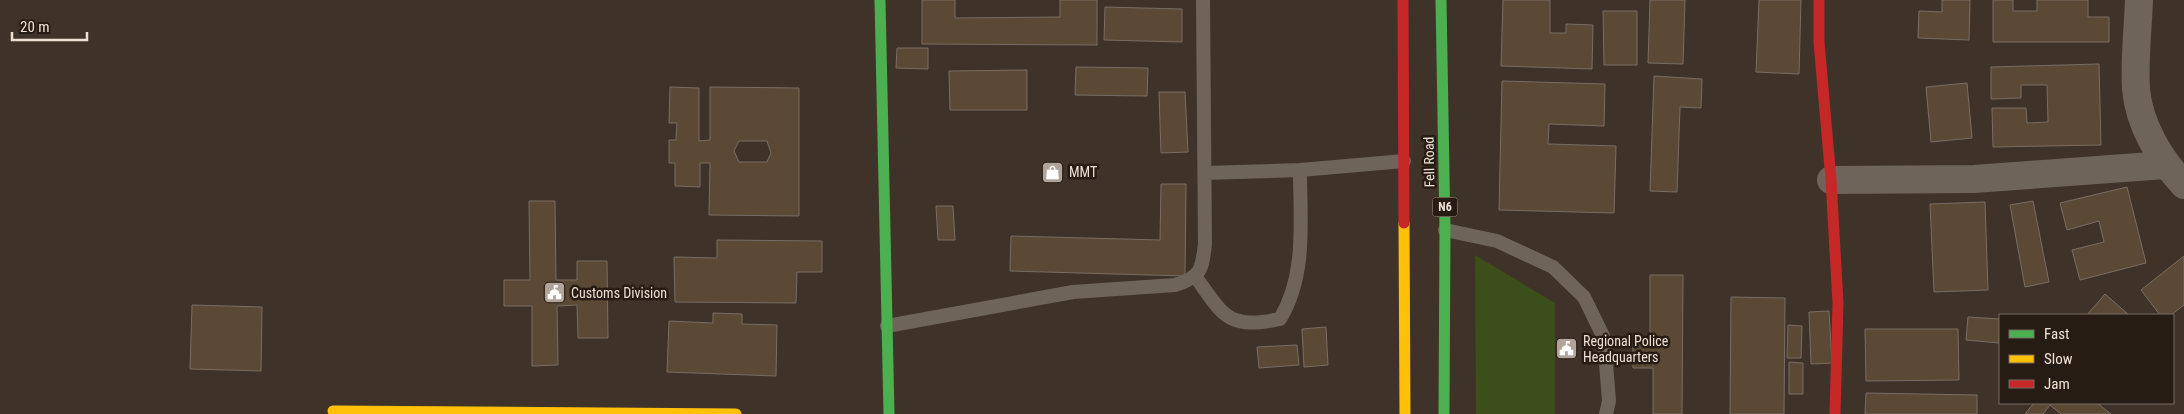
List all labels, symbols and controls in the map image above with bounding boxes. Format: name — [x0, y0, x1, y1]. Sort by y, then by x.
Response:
scale bar — [12, 10, 88, 42]
text: 20 m — [20, 18, 50, 36]
street label: Fell Road — [1421, 136, 1437, 188]
shop icon: MMT — [1041, 160, 1065, 184]
place label: MMT — [1069, 164, 1097, 180]
road number: N6 — [1432, 198, 1458, 216]
public building icon: Customs Division — [543, 281, 567, 305]
place label: Customs Division — [571, 285, 667, 301]
legend — [1999, 314, 2174, 404]
text: Fast — [2044, 325, 2069, 343]
place label: Regional Police Headquarters — [1583, 333, 1669, 365]
public building icon: Regional Police Headquarters — [1555, 337, 1579, 361]
text: Slow — [2044, 350, 2073, 368]
text: Jam — [2044, 375, 2070, 393]

